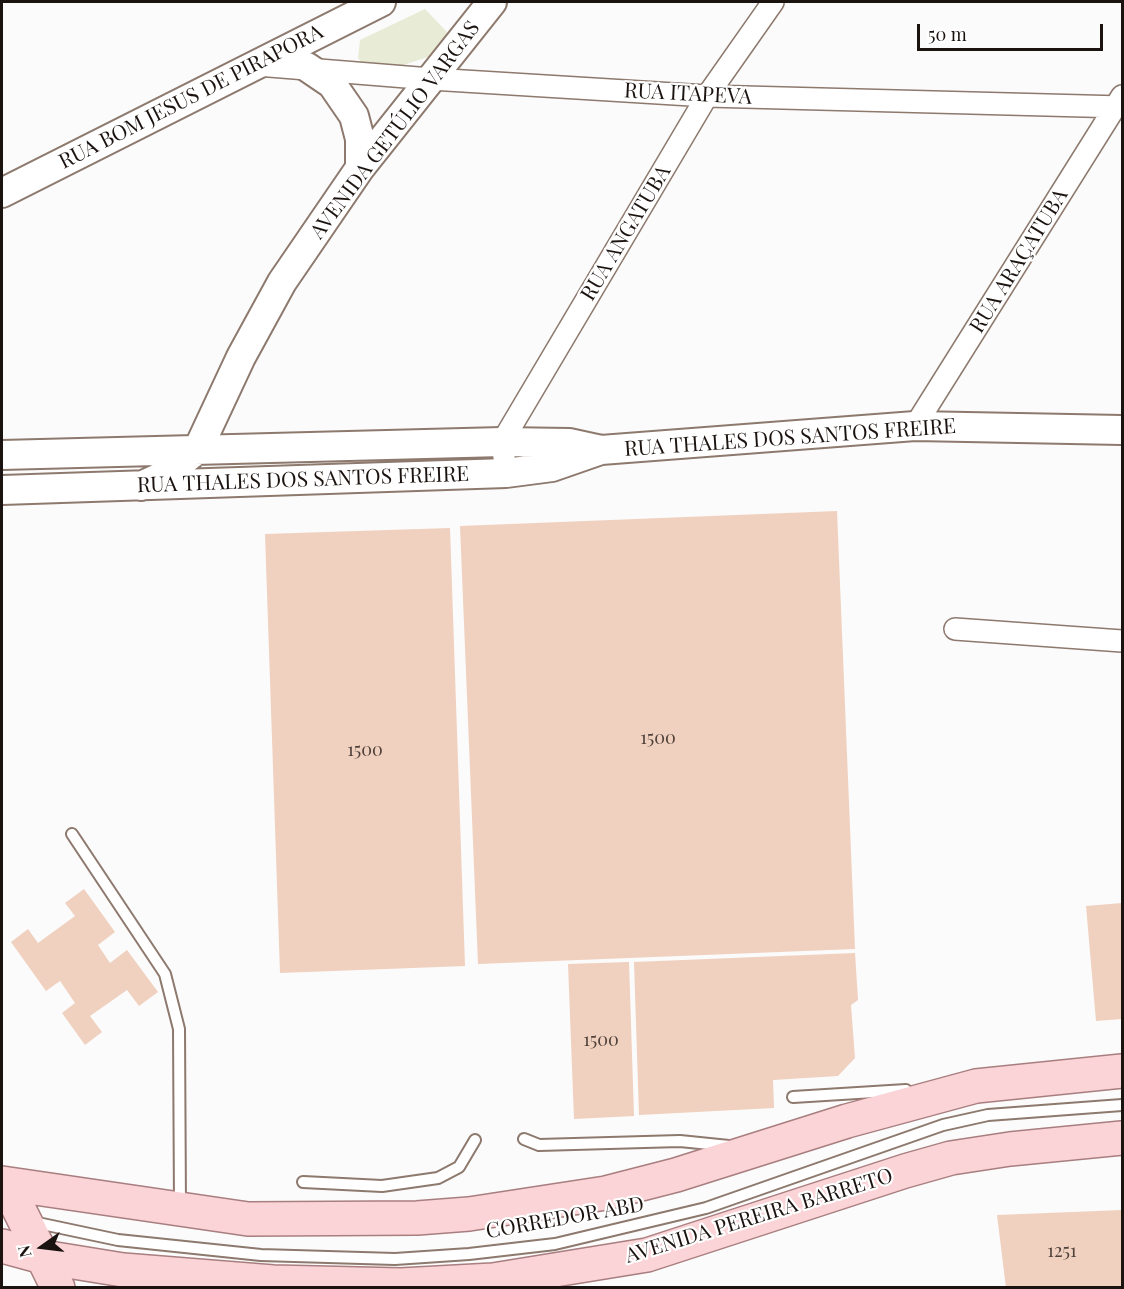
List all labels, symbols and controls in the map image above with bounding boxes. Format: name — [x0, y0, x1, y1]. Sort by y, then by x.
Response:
scale bar — [920, 12, 1106, 50]
street label: AVENIDA GETÚLIO VARGAS — [305, 16, 485, 244]
street label: RUA BOM JESUS DE PIRAPORA — [55, 19, 327, 175]
text: 50 m — [928, 22, 967, 46]
street label: RUA ITAPEVA — [624, 78, 752, 110]
street label: RUA ANGATUBA — [576, 161, 676, 305]
street label: RUA ARAÇATUBA — [965, 184, 1073, 338]
street label: RUA THALES DOS SANTOS FREIRE — [623, 414, 957, 462]
street label: RUA THALES DOS SANTOS FREIRE — [136, 462, 470, 498]
house number: 1500 — [640, 727, 676, 749]
house number: 1500 — [347, 739, 383, 761]
house number: 1500 — [583, 1029, 619, 1051]
street label: AVENIDA PEREIRA BARRETO — [622, 1163, 896, 1269]
street label: CORREDOR ABD — [484, 1192, 646, 1244]
north arrow — [12, 1217, 72, 1277]
house number: 1251 — [1047, 1240, 1077, 1262]
text: N — [12, 1243, 36, 1260]

